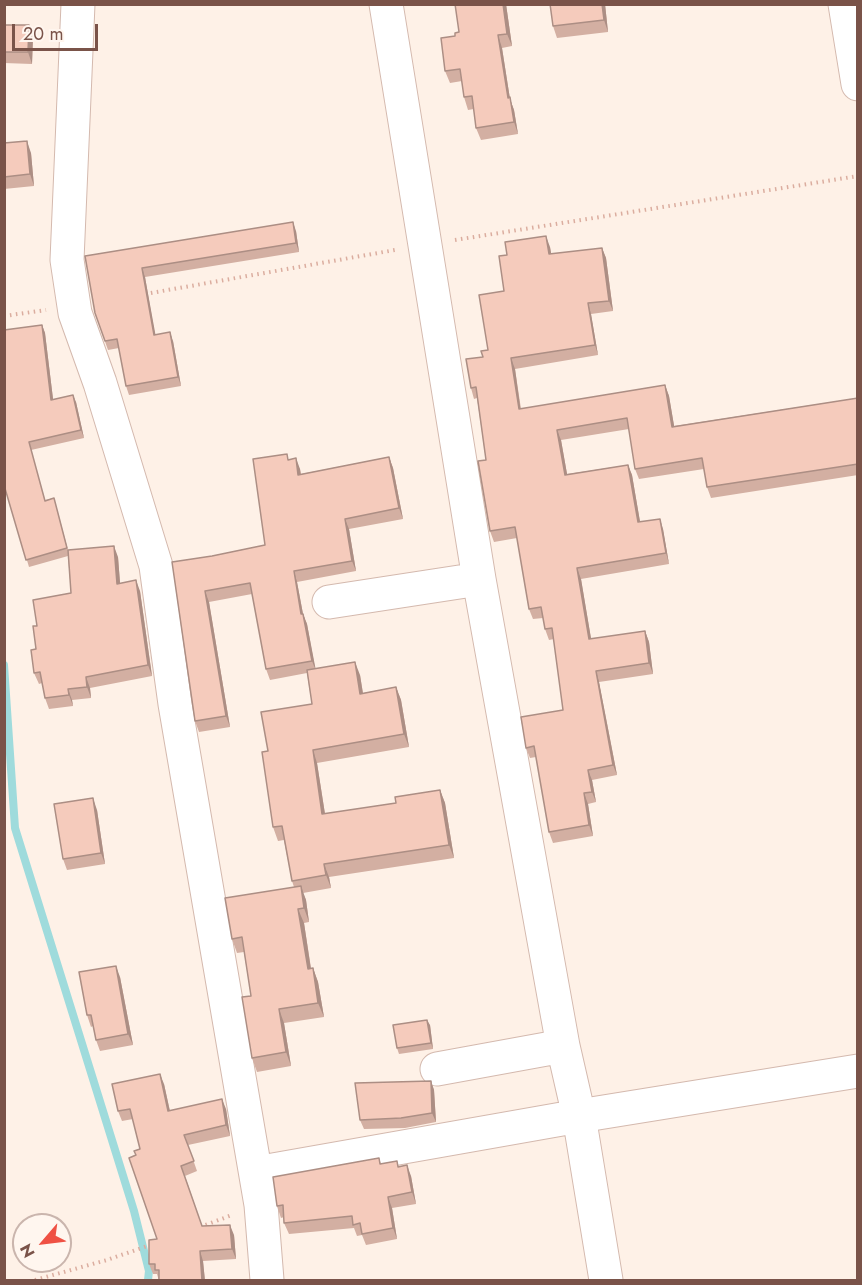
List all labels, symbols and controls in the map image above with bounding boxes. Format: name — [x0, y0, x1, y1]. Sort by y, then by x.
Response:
scale bar — [15, 12, 100, 50]
text: 20 m — [23, 21, 63, 47]
north arrow — [12, 1213, 72, 1273]
text: N — [14, 1240, 41, 1262]

